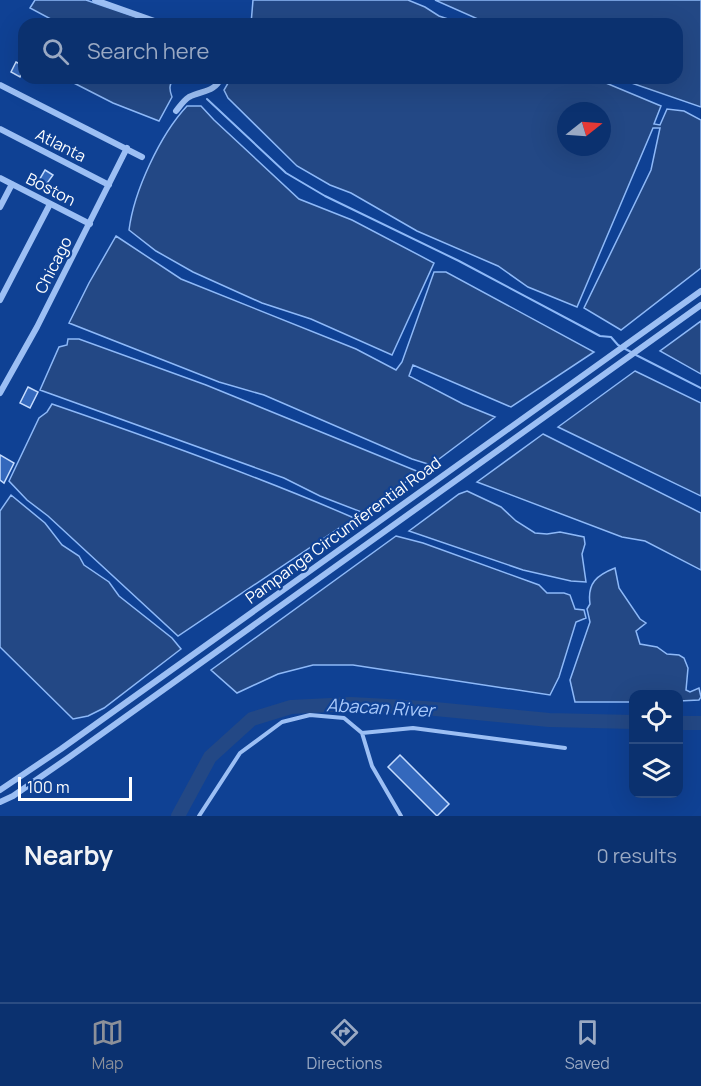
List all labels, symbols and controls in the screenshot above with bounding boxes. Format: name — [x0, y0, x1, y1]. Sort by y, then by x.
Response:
search box — [18, 18, 683, 84]
icon: search — [39, 35, 72, 68]
text: Search here — [87, 36, 209, 66]
north arrow — [557, 102, 611, 156]
street label: Atlanta — [32, 123, 90, 167]
street label: Boston — [23, 167, 79, 211]
street label: Chicago — [29, 233, 77, 297]
street label: Pampanga Circumferential Road — [241, 452, 445, 608]
map controls — [629, 690, 683, 798]
button: locate — [629, 690, 683, 744]
water label: Abacan River — [326, 692, 437, 722]
button: layers — [629, 744, 683, 798]
scale bar — [18, 774, 132, 802]
text: 100 m — [27, 776, 70, 798]
text: Nearby — [24, 837, 113, 873]
text: 0 results — [597, 842, 677, 869]
tab: Map — [91, 1016, 124, 1074]
tab: Directions — [307, 1016, 382, 1074]
tab: Saved — [565, 1016, 610, 1074]

